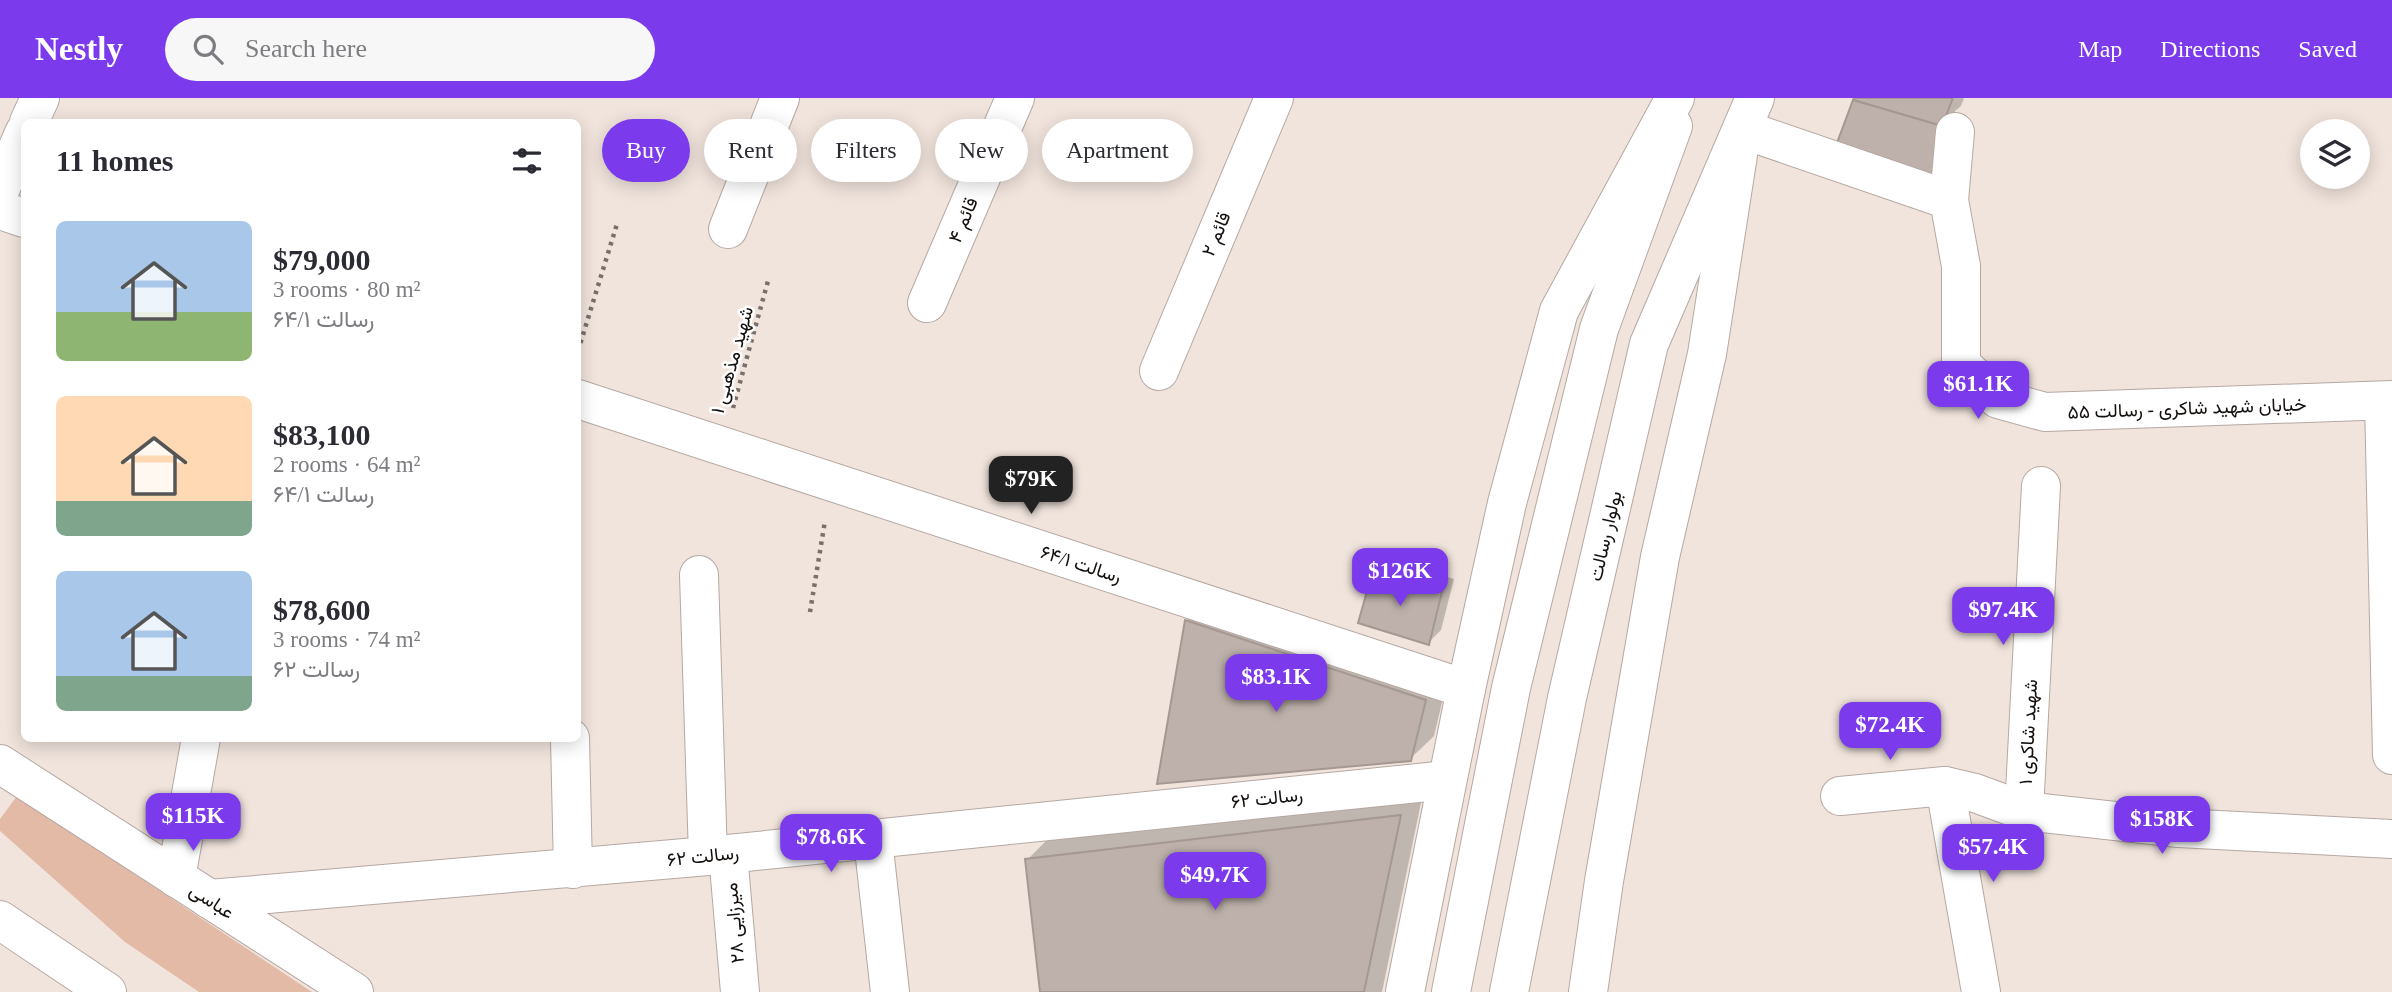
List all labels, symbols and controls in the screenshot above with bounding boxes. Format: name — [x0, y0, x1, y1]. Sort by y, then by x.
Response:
search box — [165, 18, 655, 81]
icon: search — [189, 30, 227, 68]
text: Nestly — [35, 31, 123, 67]
text: Search here — [245, 34, 367, 63]
text: Map — [2078, 36, 2122, 62]
text: Directions — [2160, 36, 2260, 62]
text: Saved — [2298, 36, 2357, 62]
chip: Buy — [602, 119, 690, 182]
chip: Rent — [704, 119, 797, 182]
chip: Filters — [811, 119, 921, 182]
chip: New — [935, 119, 1028, 182]
chip: Apartment — [1042, 119, 1193, 182]
map controls — [2300, 119, 2370, 189]
button: layers — [2300, 119, 2370, 189]
icon: filters — [508, 142, 546, 180]
text: 11 homes — [56, 144, 174, 177]
street label: قائم ۴ — [944, 194, 984, 247]
street label: قائم ۲ — [1197, 209, 1237, 260]
text: $79,000 — [273, 243, 371, 276]
icon: home — [112, 249, 196, 333]
text: 3 rooms · 80 m² — [273, 277, 420, 302]
street label: شهید مذهبی ۱ — [707, 304, 758, 416]
text: رسالت ۶۴/۱ — [273, 307, 374, 332]
pin: $61.1K — [1921, 362, 2035, 421]
text: $61.1K — [1943, 371, 2013, 396]
street label: خیابان شهید شاکری - رسالت ۵۵ — [2067, 393, 2307, 424]
text: $83,100 — [273, 418, 371, 451]
icon: home — [112, 424, 196, 508]
text: 2 rooms · 64 m² — [273, 452, 420, 477]
pin: $79K — [990, 456, 1072, 516]
text: $79K — [1005, 466, 1057, 491]
text: رسالت ۶۴/۱ — [273, 482, 374, 507]
street label: بولوار رسالت — [1584, 489, 1627, 583]
street label: رسالت ۶۴/۱ — [1038, 541, 1124, 588]
pin: $126K — [1351, 548, 1449, 608]
text: $126K — [1368, 558, 1432, 583]
pin: $97.4K — [1946, 588, 2060, 647]
text: $78,600 — [273, 593, 371, 626]
text: $97.4K — [1968, 597, 2038, 622]
icon: home — [112, 599, 196, 683]
text: 3 rooms · 74 m² — [273, 627, 420, 652]
pin: $83.1K — [1219, 654, 1333, 714]
text: رسالت ۶۲ — [273, 657, 360, 682]
text: $83.1K — [1241, 664, 1311, 689]
street label: شهید شاکری ۱ — [2015, 679, 2042, 785]
pin: $72.4K — [1833, 702, 1947, 762]
text: $72.4K — [1855, 712, 1925, 737]
street label: رسالت ۶۲ — [1230, 784, 1304, 813]
pin: $115K — [144, 794, 242, 853]
pin: $158K — [2113, 796, 2211, 856]
text: $115K — [162, 803, 224, 828]
text: $158K — [2130, 806, 2194, 831]
pin: $78.6K — [774, 814, 888, 874]
text: $78.6K — [796, 824, 866, 849]
pin: $57.4K — [1936, 824, 2050, 884]
text: $57.4K — [1958, 834, 2028, 859]
street label: رسالت ۶۲ — [666, 842, 740, 871]
pin: $49.7K — [1158, 852, 1272, 912]
text: $49.7K — [1180, 862, 1250, 887]
street label: عباسی — [185, 879, 238, 924]
street label: میرزایی ۲۸ — [720, 882, 749, 964]

